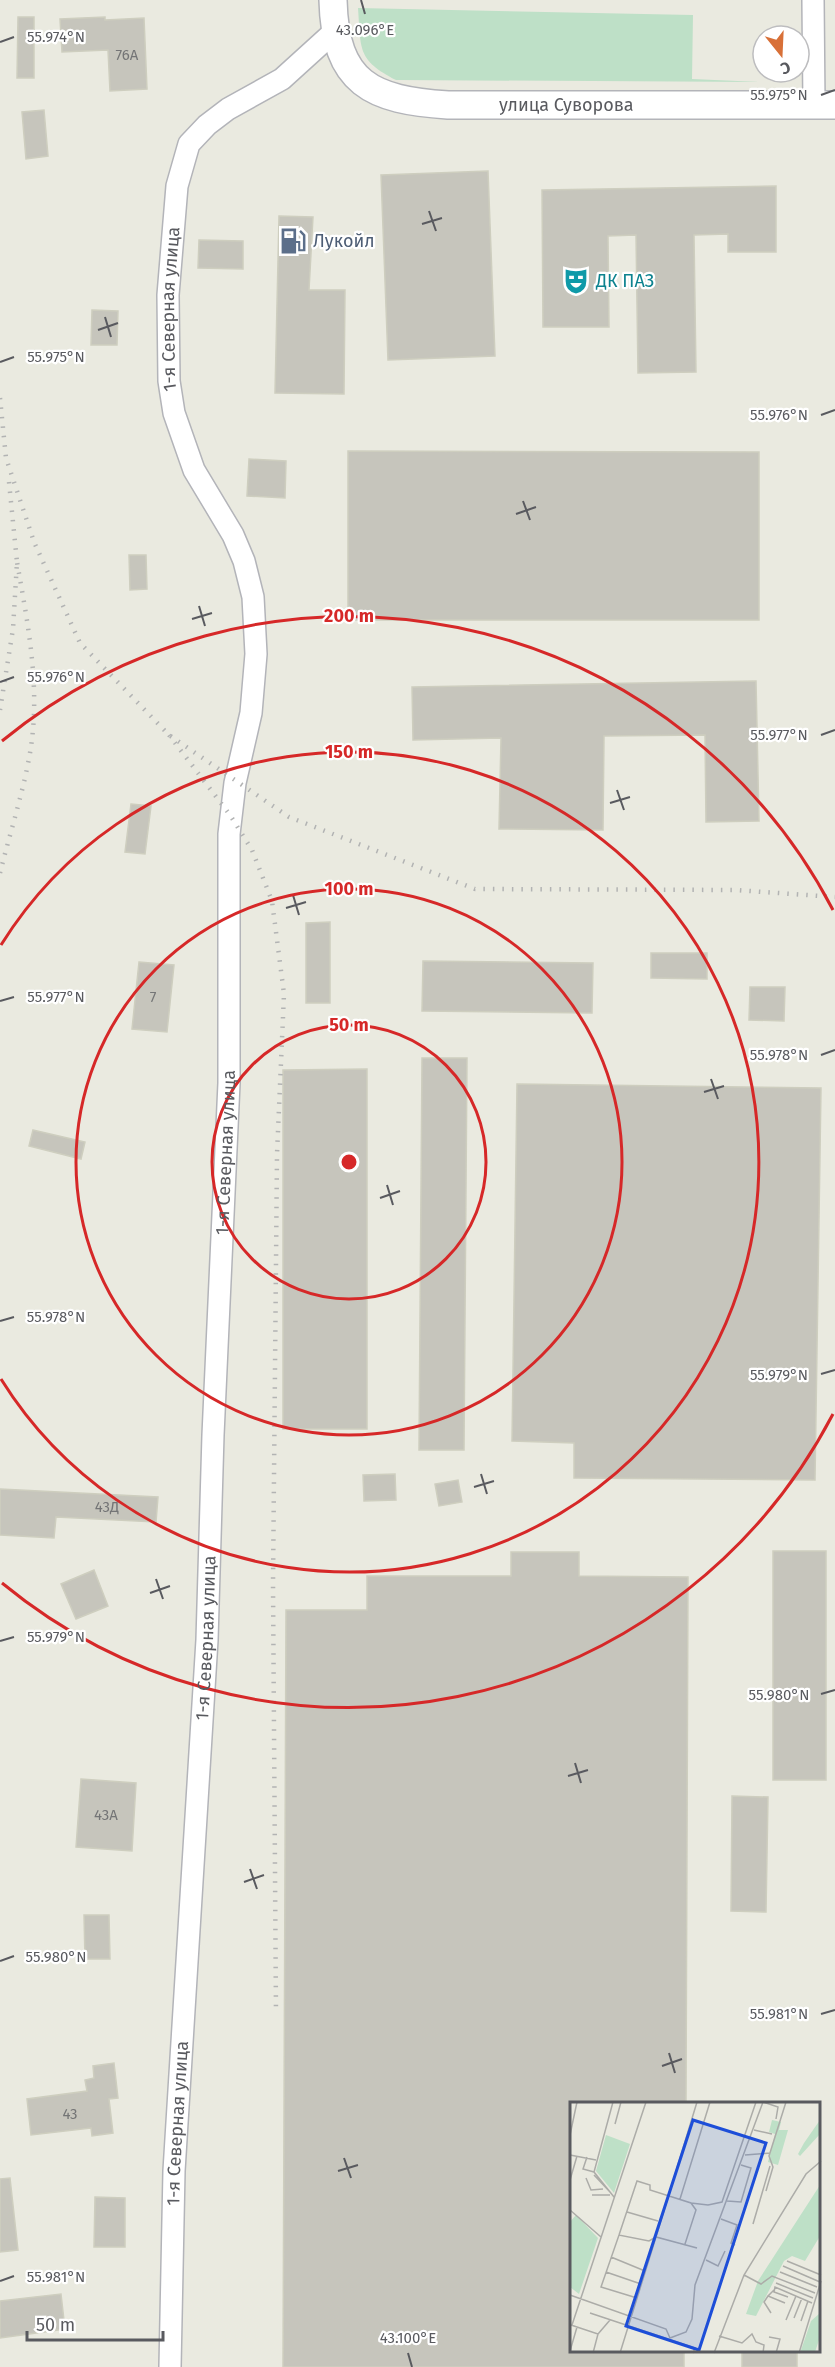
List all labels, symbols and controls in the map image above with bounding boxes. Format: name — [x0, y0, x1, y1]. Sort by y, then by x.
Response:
text: 43.096°E — [336, 21, 394, 39]
north arrow — [751, 24, 811, 84]
text: 55.974°N — [27, 28, 85, 46]
house number: 76А — [116, 46, 139, 64]
text: С — [777, 57, 793, 78]
text: 55.975°N — [750, 86, 808, 104]
street label: улица Суворова — [499, 94, 634, 116]
street label: 1-я Северная улица — [157, 226, 185, 393]
fuel station icon: Лукойл — [278, 226, 308, 256]
place label: Лукойл — [313, 230, 375, 252]
theatre icon: ДК ПАЗ — [561, 266, 591, 296]
place label: ДК ПАЗ — [595, 270, 654, 292]
text: 55.975°N — [27, 348, 85, 366]
text: 55.976°N — [750, 406, 808, 424]
text: 200 m — [324, 605, 374, 627]
text: 55.976°N — [27, 668, 85, 686]
text: 55.977°N — [750, 726, 808, 744]
text: 150 m — [325, 741, 373, 763]
text: 100 m — [325, 878, 373, 900]
text: 55.977°N — [27, 988, 85, 1006]
house number: 7 — [150, 988, 157, 1006]
text: 50 m — [329, 1014, 369, 1036]
text: 55.978°N — [750, 1046, 808, 1064]
street label: 1-я Северная улица — [211, 1070, 240, 1235]
centre of rings — [339, 1152, 359, 1172]
text: 55.978°N — [27, 1308, 85, 1326]
text: 55.979°N — [750, 1366, 808, 1384]
house number: 43Д — [95, 1498, 119, 1516]
street label: 1-я Северная улица — [191, 1555, 220, 1721]
text: 55.979°N — [27, 1628, 85, 1646]
text: 55.980°N — [749, 1686, 809, 1704]
house number: 43А — [94, 1806, 118, 1824]
text: 55.980°N — [26, 1948, 86, 1966]
text: 55.981°N — [750, 2005, 808, 2023]
street label: 1-я Северная улица — [162, 2040, 193, 2206]
inset map — [570, 2102, 820, 2352]
house number: 43 — [62, 2105, 78, 2123]
text: 55.981°N — [27, 2268, 85, 2286]
scale bar — [27, 2304, 164, 2342]
text: 50 m — [36, 2314, 75, 2336]
text: 43.100°E — [380, 2329, 436, 2347]

